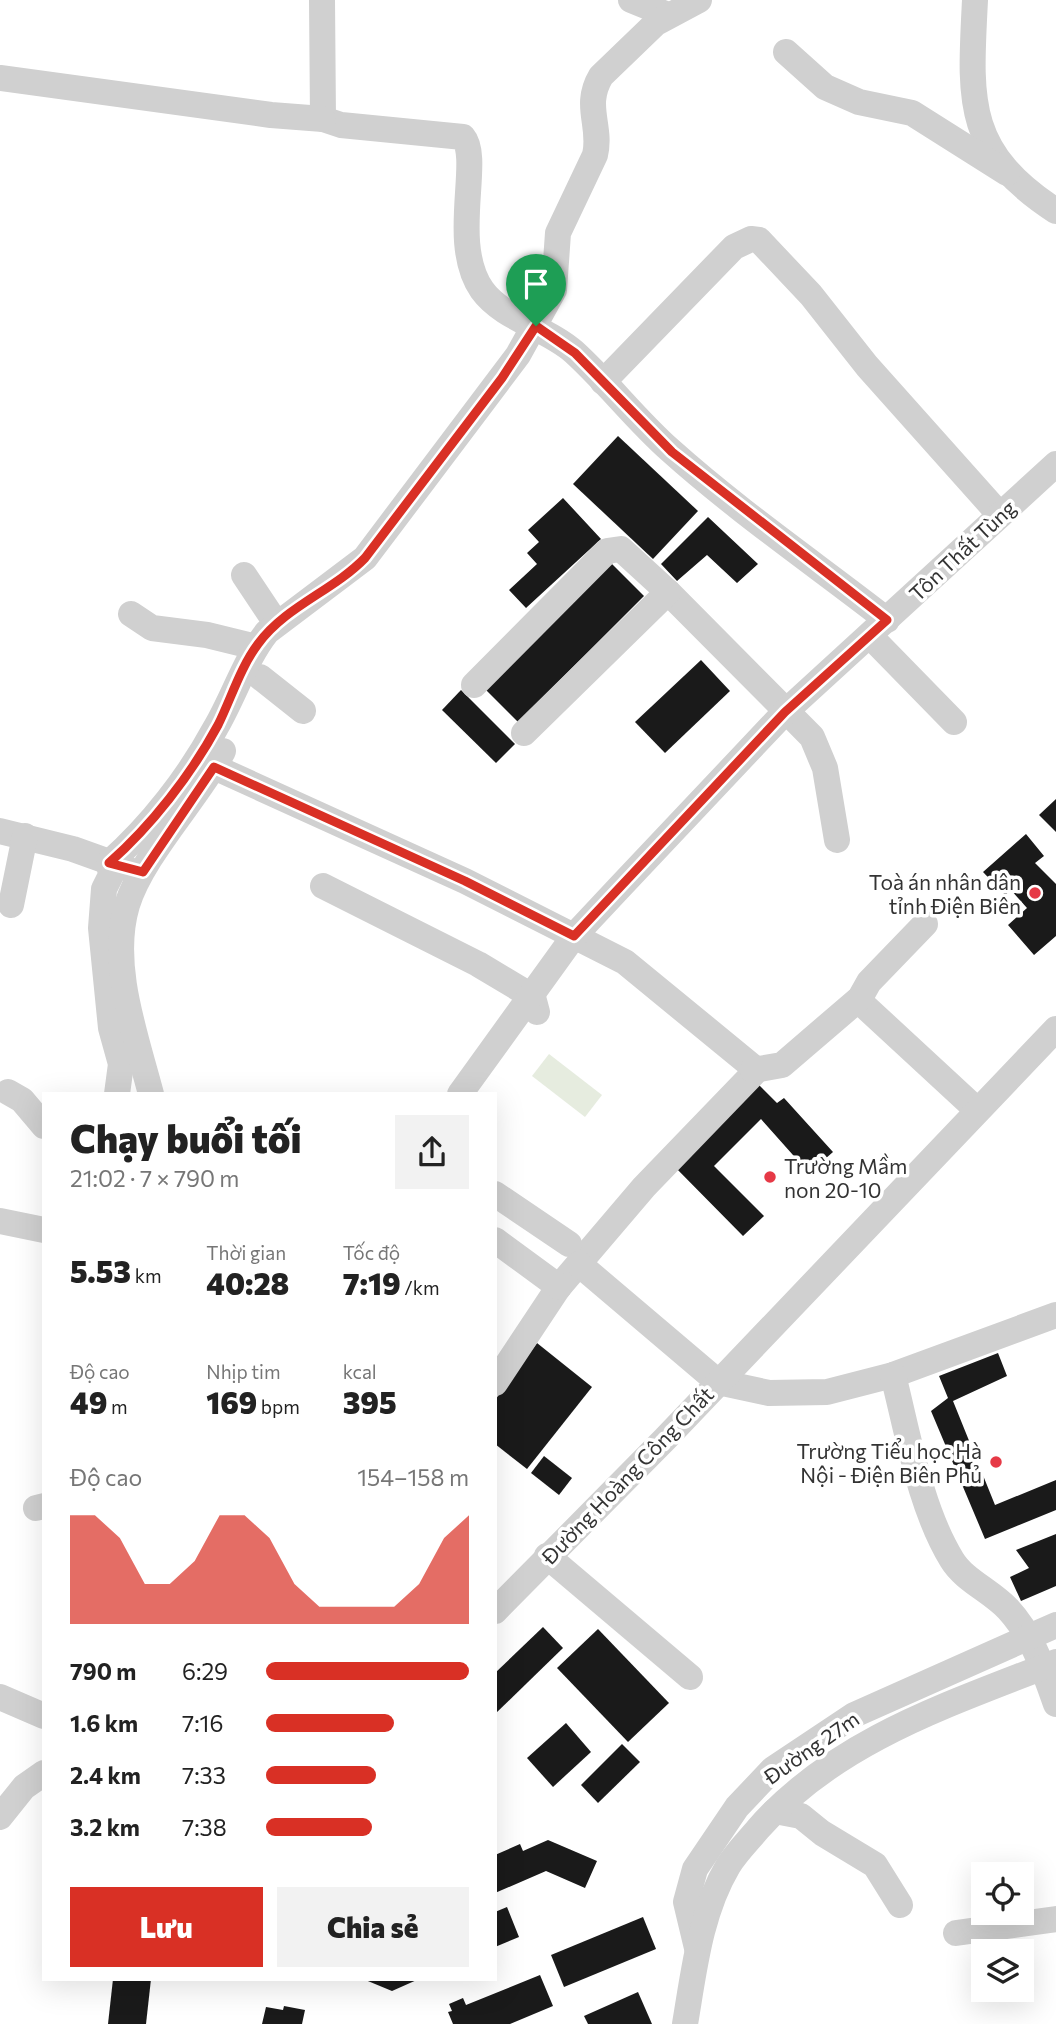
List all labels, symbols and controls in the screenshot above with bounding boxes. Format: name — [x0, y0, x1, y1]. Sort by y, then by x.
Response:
pin — [506, 254, 566, 326]
icon: arrive — [517, 265, 555, 303]
street label: Tôn Thất Tùng — [904, 494, 1020, 606]
place label: Toà án nhân dân tỉnh Điện Biên — [869, 869, 1021, 918]
marker: Toà án nhân dân tỉnh Điện Biên — [1027, 885, 1043, 901]
text: Chạy buổi tối — [70, 1114, 302, 1161]
button: share — [395, 1115, 469, 1189]
place label: Trường Mầm non 20-10 — [784, 1153, 907, 1202]
text: 21:02 · 7 × 790 m — [70, 1164, 239, 1192]
marker: Trường Mầm non 20-10 — [762, 1169, 778, 1185]
text: Thời gian — [206, 1241, 286, 1264]
text: Tốc độ — [343, 1241, 400, 1264]
text: 5.53 — [70, 1252, 131, 1289]
text: km — [131, 1264, 162, 1287]
text: 40:28 — [206, 1264, 289, 1301]
text: 7:19 — [343, 1264, 401, 1301]
text: /km — [401, 1276, 440, 1299]
text: Độ cao — [70, 1360, 130, 1383]
text: Nhịp tim — [206, 1360, 281, 1383]
text: kcal — [343, 1360, 377, 1383]
street label: Đường Hoàng Công Chất — [535, 1381, 718, 1569]
text: 49 — [70, 1383, 107, 1420]
text: 169 — [206, 1383, 257, 1420]
text: 395 — [343, 1383, 397, 1420]
text: m — [107, 1395, 128, 1418]
text: bpm — [257, 1395, 300, 1418]
place label: Trường Tiểu học Hà Nội - Điện Biên Phủ — [797, 1438, 982, 1487]
marker: Trường Tiểu học Hà Nội - Điện Biên Phủ — [988, 1454, 1004, 1470]
text: Độ cao — [70, 1463, 142, 1491]
text: 154–158 m — [357, 1463, 469, 1491]
text: 790 m — [70, 1657, 136, 1685]
text: 6:29 — [182, 1657, 228, 1685]
street label: Đường 27m — [758, 1705, 863, 1789]
text: 1.6 km — [70, 1709, 138, 1737]
text: 7:16 — [182, 1709, 223, 1737]
text: 2.4 km — [70, 1761, 141, 1789]
text: 7:33 — [182, 1761, 226, 1789]
text: 3.2 km — [70, 1813, 140, 1841]
text: 7:38 — [182, 1813, 227, 1841]
map controls — [971, 1862, 1034, 2002]
button: locate — [971, 1862, 1034, 1925]
button: Lưu — [70, 1887, 263, 1967]
button: Chia sẻ — [277, 1887, 469, 1967]
button: layers — [971, 1939, 1034, 2002]

